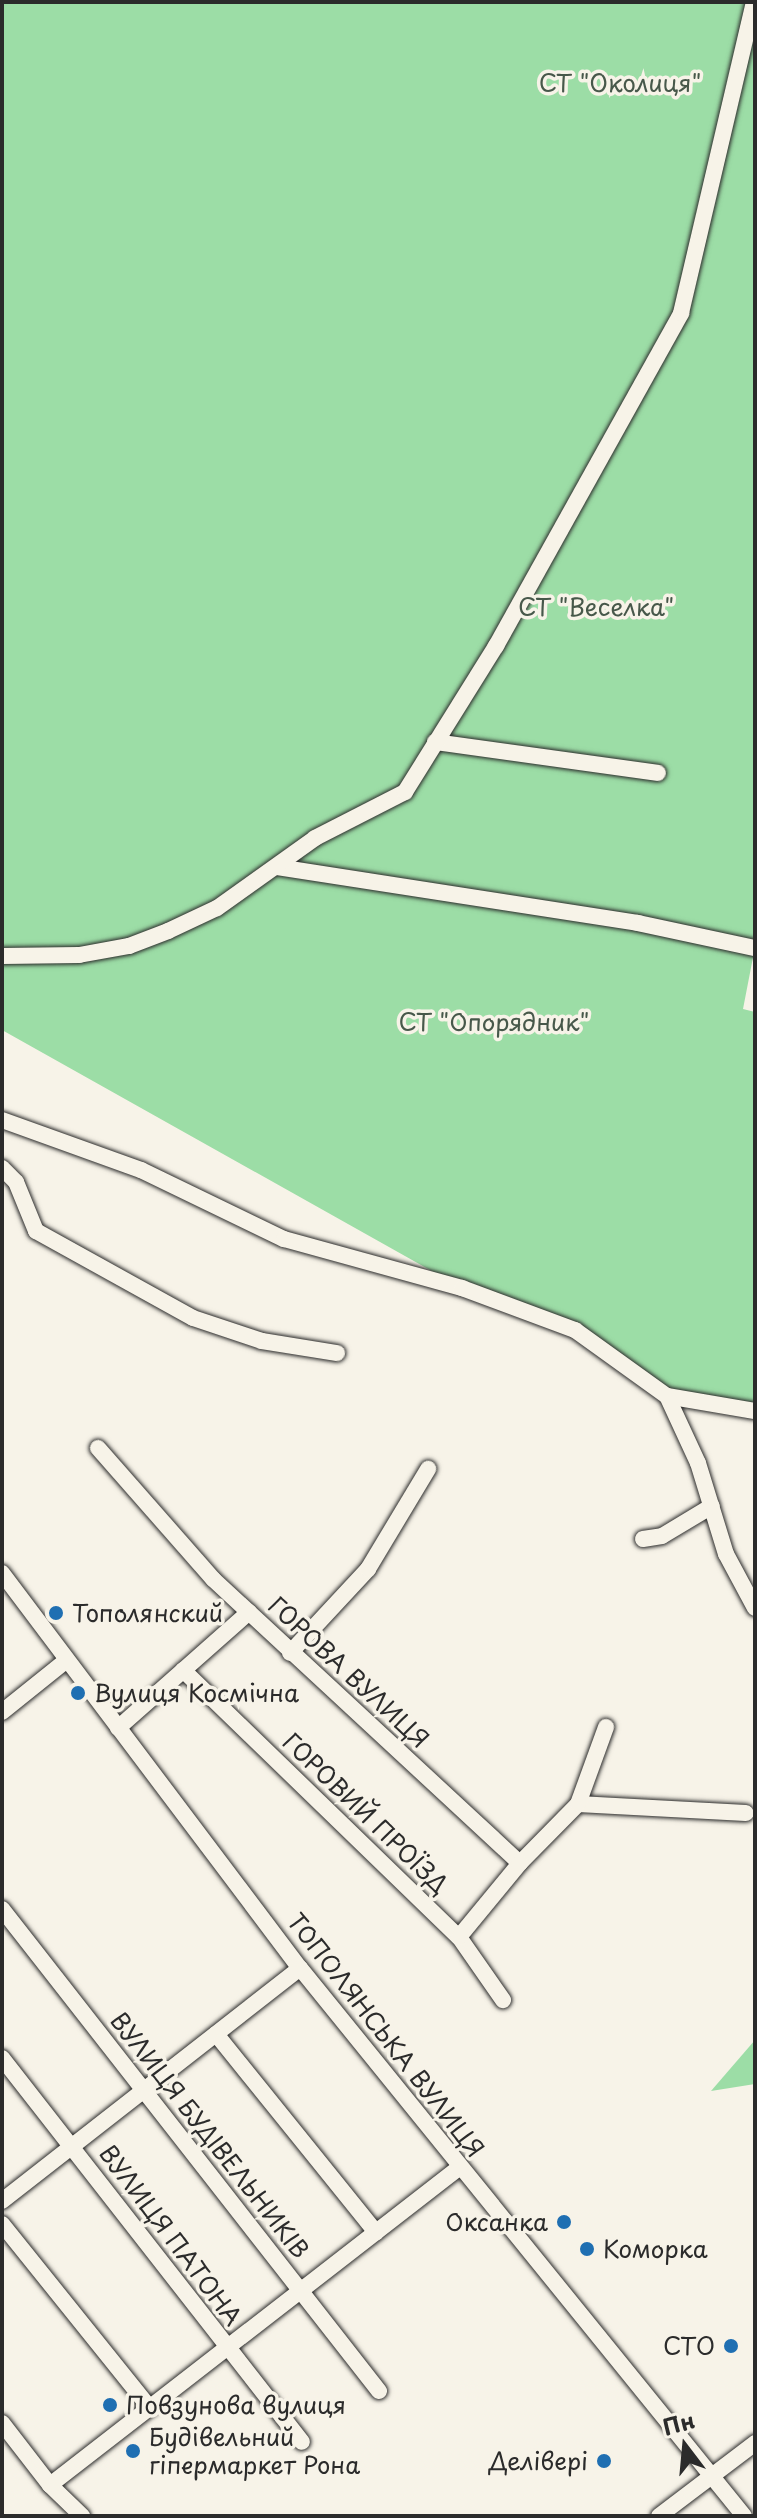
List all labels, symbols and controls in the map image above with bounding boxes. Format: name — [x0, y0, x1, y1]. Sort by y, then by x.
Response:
park label: СТ "Околиця" — [538, 69, 702, 97]
park label: СТ "Веселка" — [518, 593, 674, 621]
park label: СТ "Опорядник" — [398, 1008, 590, 1036]
street label: ГОРОВА ВУЛИЦЯ — [263, 1590, 435, 1754]
place label: Тополянский — [72, 1599, 223, 1627]
marker: Тополянский — [47, 1604, 65, 1622]
place label: Вулиця Космічна — [94, 1679, 299, 1707]
marker: Вулиця Космічна — [69, 1684, 87, 1702]
street label: ГОРОВИЙ ПРОЇЗД — [277, 1727, 455, 1899]
street label: ТОПОЛЯНСЬКА ВУЛИЦЯ — [282, 1908, 490, 2162]
street label: ВУЛИЦЯ БУДІВЕЛЬНИКІВ — [105, 2006, 315, 2264]
street label: ВУЛИЦЯ ПАТОНА — [94, 2139, 248, 2331]
place label: Оксанка — [445, 2208, 548, 2236]
marker: Оксанка — [555, 2213, 573, 2231]
place label: Коморка — [603, 2235, 708, 2263]
marker: Коморка — [578, 2240, 596, 2258]
place label: СТО — [663, 2332, 715, 2360]
marker: СТО — [722, 2337, 740, 2355]
place label: Повзунова вулиця — [126, 2391, 347, 2419]
marker: Повзунова вулиця — [101, 2396, 119, 2414]
text: Пн — [658, 2402, 698, 2443]
north arrow — [645, 2406, 725, 2486]
place label: Будівельний гіпермаркет Рона — [149, 2423, 361, 2479]
marker: Будівельний гіпермаркет Рона — [124, 2442, 142, 2460]
place label: Делівері — [489, 2447, 588, 2475]
marker: Делівері — [595, 2452, 613, 2470]

